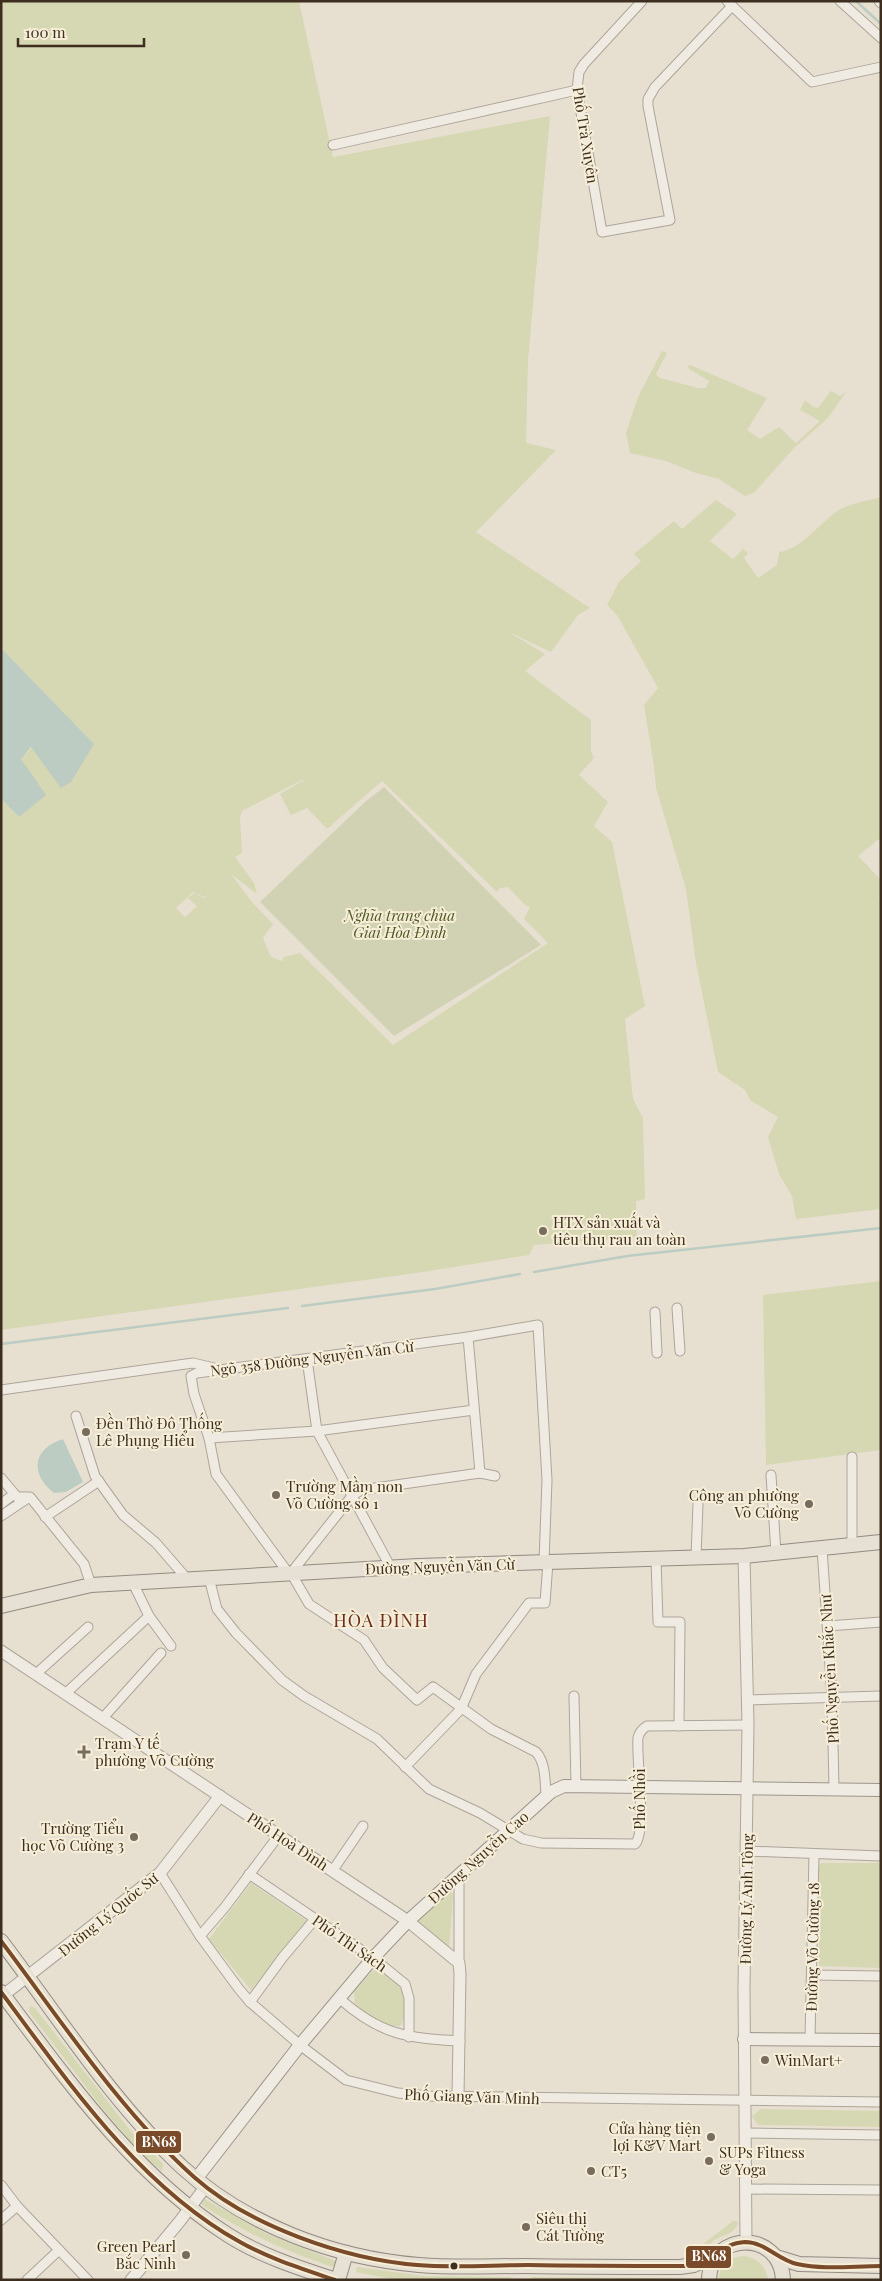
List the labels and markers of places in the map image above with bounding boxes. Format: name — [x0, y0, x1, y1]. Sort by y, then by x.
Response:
place label: HTX sản xuất và tiêu thụ rau an toàn — [553, 1212, 686, 1249]
marker: HTX sản xuất và tiêu thụ rau an toàn — [537, 1225, 549, 1237]
place label: Đền Thờ Đô Thống Lê Phụng Hiểu — [96, 1412, 222, 1450]
marker: Đền Thờ Đô Thống Lê Phụng Hiểu — [80, 1426, 92, 1438]
place label: Trường Mầm non Võ Cường số 1 — [285, 1476, 403, 1513]
place label: Công an phường Võ Cường — [689, 1485, 799, 1522]
marker: Trường Mầm non Võ Cường số 1 — [270, 1489, 282, 1501]
marker: Công an phường Võ Cường — [803, 1498, 815, 1510]
place label: Trạm Y tế phường Võ Cường — [95, 1732, 214, 1770]
marker: Trạm Y tế phường Võ Cường — [77, 1745, 91, 1759]
place label: Trường Tiểu học Võ Cường 3 — [21, 1818, 124, 1855]
marker: Trường Tiểu học Võ Cường 3 — [128, 1831, 140, 1843]
place label: WinMart+ — [774, 2050, 843, 2070]
marker: WinMart+ — [759, 2054, 771, 2066]
place label: Cửa hàng tiện lợi K&V Mart — [609, 2118, 702, 2155]
marker: Cửa hàng tiện lợi K&V Mart — [705, 2131, 717, 2143]
place label: SUPs Fitness & Yoga — [719, 2142, 805, 2179]
marker: SUPs Fitness & Yoga — [703, 2155, 715, 2167]
place label: CT5 — [601, 2161, 627, 2181]
marker: CT5 — [585, 2165, 597, 2177]
place label: Siêu thị Cát Tường — [536, 2208, 604, 2245]
marker: Siêu thị Cát Tường — [520, 2221, 532, 2233]
place label: Green Pearl Bắc Ninh — [97, 2236, 176, 2273]
marker: Green Pearl Bắc Ninh — [180, 2249, 192, 2261]
unlabelled marker — [449, 2261, 459, 2271]

